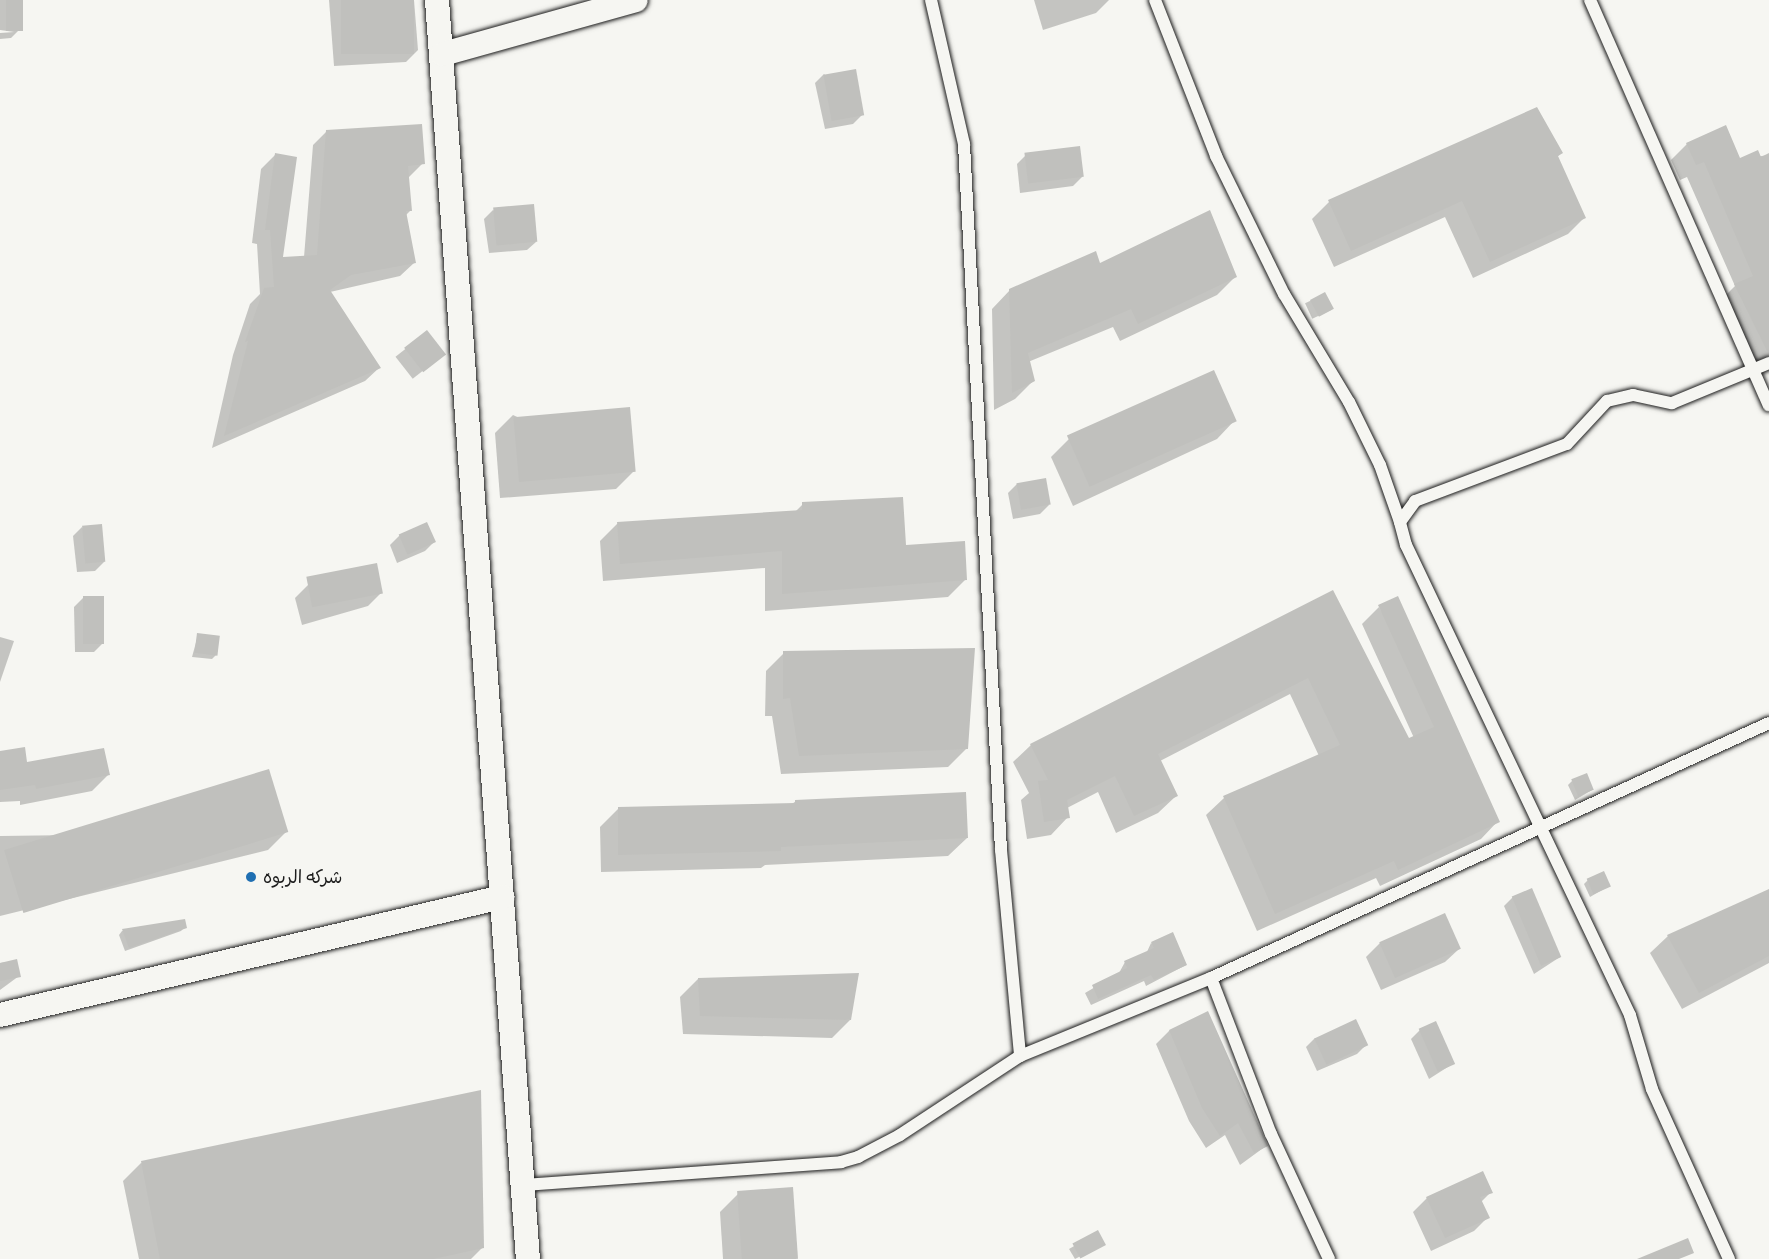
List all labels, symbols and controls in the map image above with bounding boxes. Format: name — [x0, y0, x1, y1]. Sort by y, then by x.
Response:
place label: شركه الربوه — [263, 866, 343, 888]
marker: شركه الربوه — [244, 870, 258, 884]

